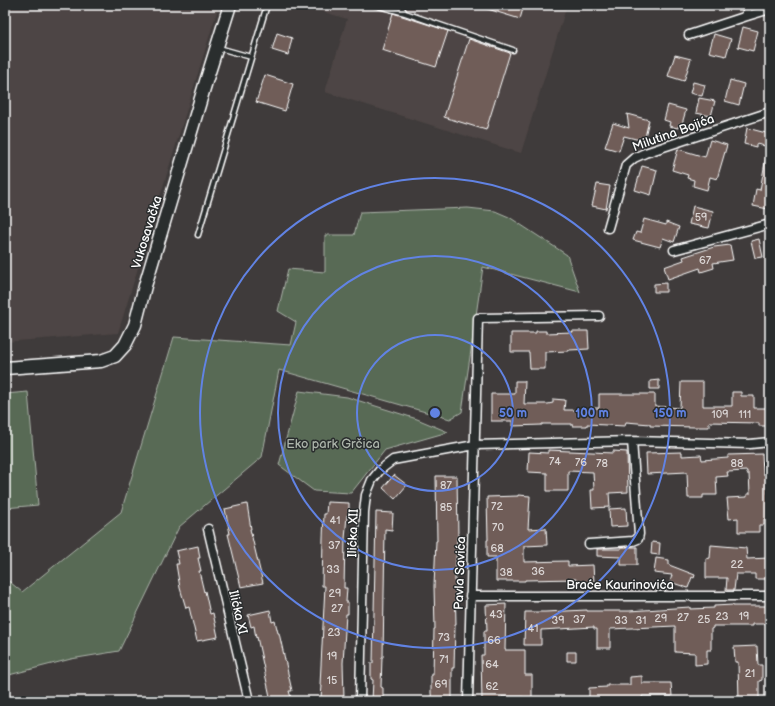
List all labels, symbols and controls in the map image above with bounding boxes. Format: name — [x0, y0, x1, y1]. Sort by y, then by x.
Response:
street label: Milutina Bojića — [630, 111, 717, 155]
street label: Vukosavačka — [128, 194, 166, 271]
house number: 59 — [695, 211, 707, 224]
house number: 67 — [699, 254, 712, 267]
centre of rings — [428, 406, 442, 420]
text: 50 m — [499, 406, 527, 421]
text: 100 m — [575, 406, 609, 421]
text: 150 m — [654, 406, 686, 421]
house number: 109 — [711, 408, 729, 421]
house number: 111 — [739, 408, 751, 421]
park label: Eko park Grčica — [286, 436, 380, 452]
house number: 74 — [549, 455, 561, 468]
house number: 76 — [575, 456, 587, 469]
house number: 78 — [596, 457, 608, 470]
house number: 88 — [731, 457, 743, 470]
house number: 87 — [440, 479, 452, 492]
house number: 72 — [491, 500, 503, 513]
house number: 85 — [440, 501, 452, 514]
street label: Ilićka XII — [344, 508, 362, 558]
house number: 41 — [330, 514, 340, 527]
house number: 70 — [492, 521, 504, 534]
street label: Pavla Savića — [451, 536, 469, 610]
house number: 37 — [328, 539, 341, 552]
house number: 68 — [490, 542, 504, 555]
house number: 22 — [731, 558, 744, 571]
house number: 33 — [326, 563, 340, 576]
house number: 36 — [531, 565, 545, 578]
house number: 38 — [499, 566, 513, 579]
street label: Braće Kaurinovića — [566, 577, 674, 593]
house number: 29 — [329, 587, 341, 600]
street label: Ilićka XI — [225, 589, 251, 636]
house number: 27 — [331, 602, 344, 615]
house number: 43 — [489, 608, 503, 621]
house number: 23 — [715, 610, 729, 623]
house number: 19 — [739, 610, 749, 623]
house number: 27 — [677, 611, 690, 624]
house number: 29 — [655, 612, 667, 625]
house number: 37 — [573, 613, 586, 626]
house number: 25 — [698, 613, 710, 626]
house number: 39 — [551, 614, 565, 627]
house number: 33 — [614, 614, 628, 627]
house number: 31 — [635, 614, 647, 627]
house number: 41 — [528, 622, 538, 635]
house number: 23 — [327, 626, 341, 639]
house number: 73 — [438, 631, 450, 644]
house number: 66 — [487, 634, 501, 647]
house number: 19 — [327, 650, 337, 663]
house number: 71 — [439, 653, 449, 666]
house number: 64 — [485, 658, 499, 671]
house number: 21 — [745, 667, 755, 680]
house number: 15 — [327, 674, 337, 687]
house number: 69 — [434, 678, 448, 691]
house number: 62 — [485, 680, 499, 693]

